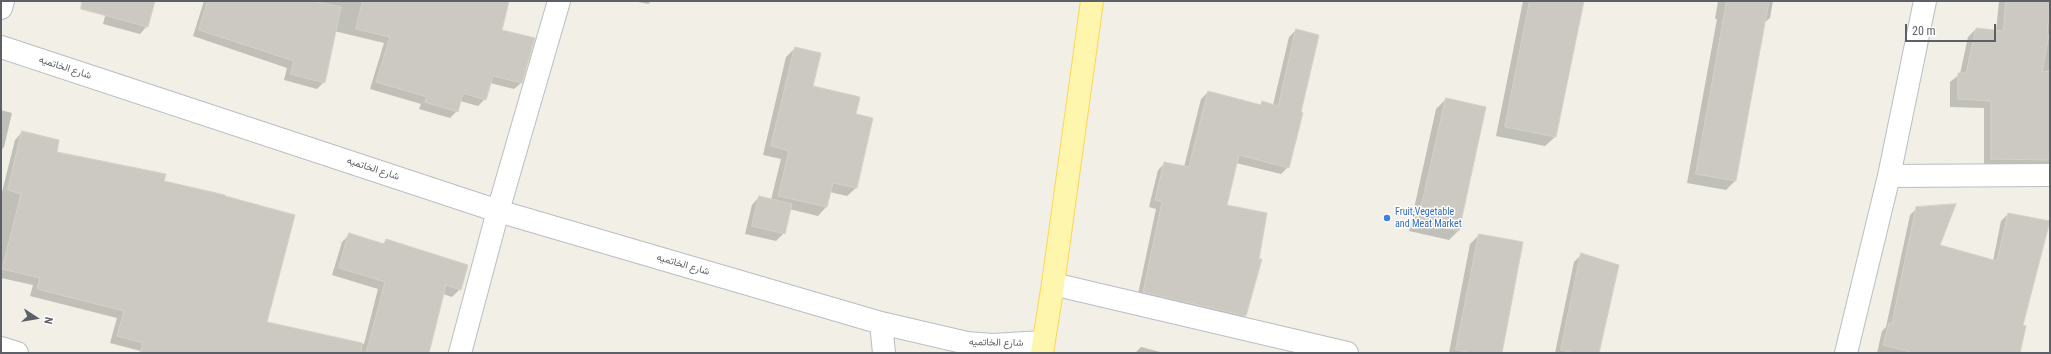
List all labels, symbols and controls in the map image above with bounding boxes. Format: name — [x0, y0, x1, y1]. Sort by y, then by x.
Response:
scale bar — [1907, 16, 1998, 42]
text: 20 m — [1912, 24, 1936, 38]
street label: شارع الخاتميه — [37, 54, 93, 82]
street label: شارع الخاتميه — [345, 155, 401, 183]
place label: Fruit,Vegetable and Meat Market — [1395, 206, 1462, 230]
marker: Fruit,Vegetable and Meat Market — [1382, 213, 1392, 223]
street label: شارع الخاتميه — [655, 252, 711, 278]
north arrow — [16, 298, 56, 338]
text: N — [41, 316, 55, 325]
street label: شارع الخاتميه — [969, 337, 1023, 349]

